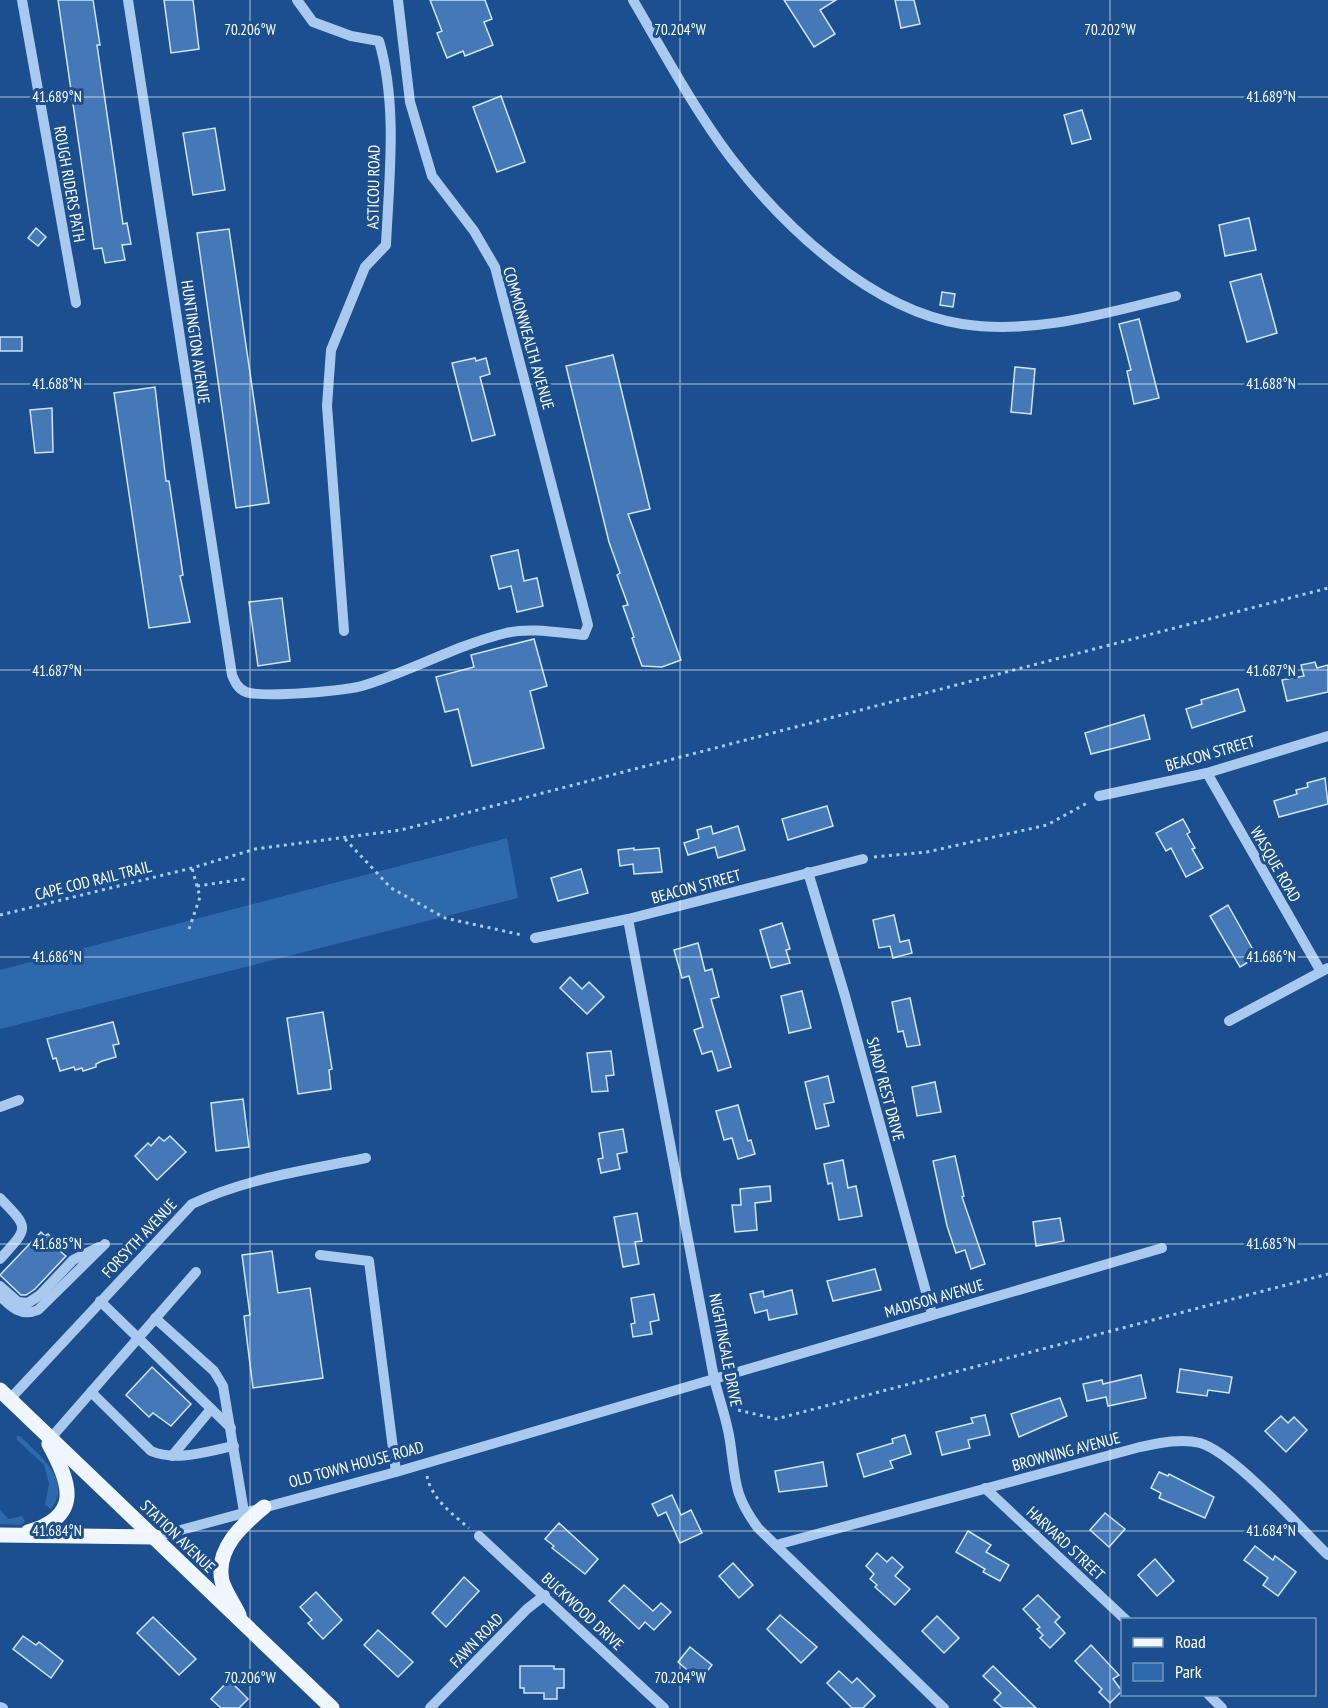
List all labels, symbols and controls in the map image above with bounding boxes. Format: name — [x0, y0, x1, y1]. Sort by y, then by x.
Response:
text: 70.206°W — [224, 20, 276, 39]
text: 70.204°W — [654, 20, 706, 39]
text: 70.202°W — [1084, 20, 1136, 39]
text: 41.689°N — [32, 87, 82, 106]
text: 41.689°N — [1246, 87, 1296, 106]
street label: ROUGH RIDERS PATH — [50, 124, 90, 244]
street label: ASTICOU ROAD — [362, 145, 384, 229]
street label: COMMONWEALTH AVENUE — [499, 264, 559, 412]
street label: HUNTINGTON AVENUE — [177, 279, 215, 405]
text: 41.688°N — [32, 374, 82, 393]
text: 41.688°N — [1246, 374, 1296, 393]
text: 41.687°N — [32, 661, 82, 680]
text: 41.687°N — [1246, 661, 1296, 680]
street label: BEACON STREET — [1163, 731, 1257, 775]
street label: WASQUE ROAD — [1246, 823, 1306, 905]
street label: CAPE COD RAIL TRAIL — [33, 856, 154, 904]
street label: BEACON STREET — [649, 864, 743, 908]
text: 41.686°N — [32, 947, 82, 966]
text: 41.686°N — [1246, 947, 1296, 966]
street label: SHADY REST DRIVE — [863, 1035, 910, 1143]
street label: FORSYTH AVENUE — [97, 1194, 181, 1282]
text: 41.685°N — [32, 1234, 82, 1253]
text: 41.685°N — [1246, 1234, 1296, 1253]
street label: MADISON AVENUE — [882, 1274, 986, 1322]
street label: NIGHTINGALE DRIVE — [705, 1292, 747, 1408]
street label: BROWNING AVENUE — [1010, 1427, 1122, 1475]
street label: OLD TOWN HOUSE ROAD — [286, 1436, 426, 1492]
street label: STATION AVENUE — [136, 1495, 220, 1577]
street label: HARVARD STREET — [1023, 1502, 1109, 1584]
text: 41.684°N — [32, 1521, 82, 1540]
text: 41.684°N — [1246, 1521, 1296, 1540]
street label: BUCKWOOD DRIVE — [538, 1568, 628, 1654]
street label: FAWN ROAD — [445, 1609, 507, 1671]
legend — [1121, 1618, 1316, 1696]
text: Road — [1175, 1630, 1206, 1653]
text: Park — [1175, 1660, 1202, 1683]
text: 70.206°W — [224, 1668, 276, 1687]
text: 70.204°W — [654, 1668, 706, 1687]

